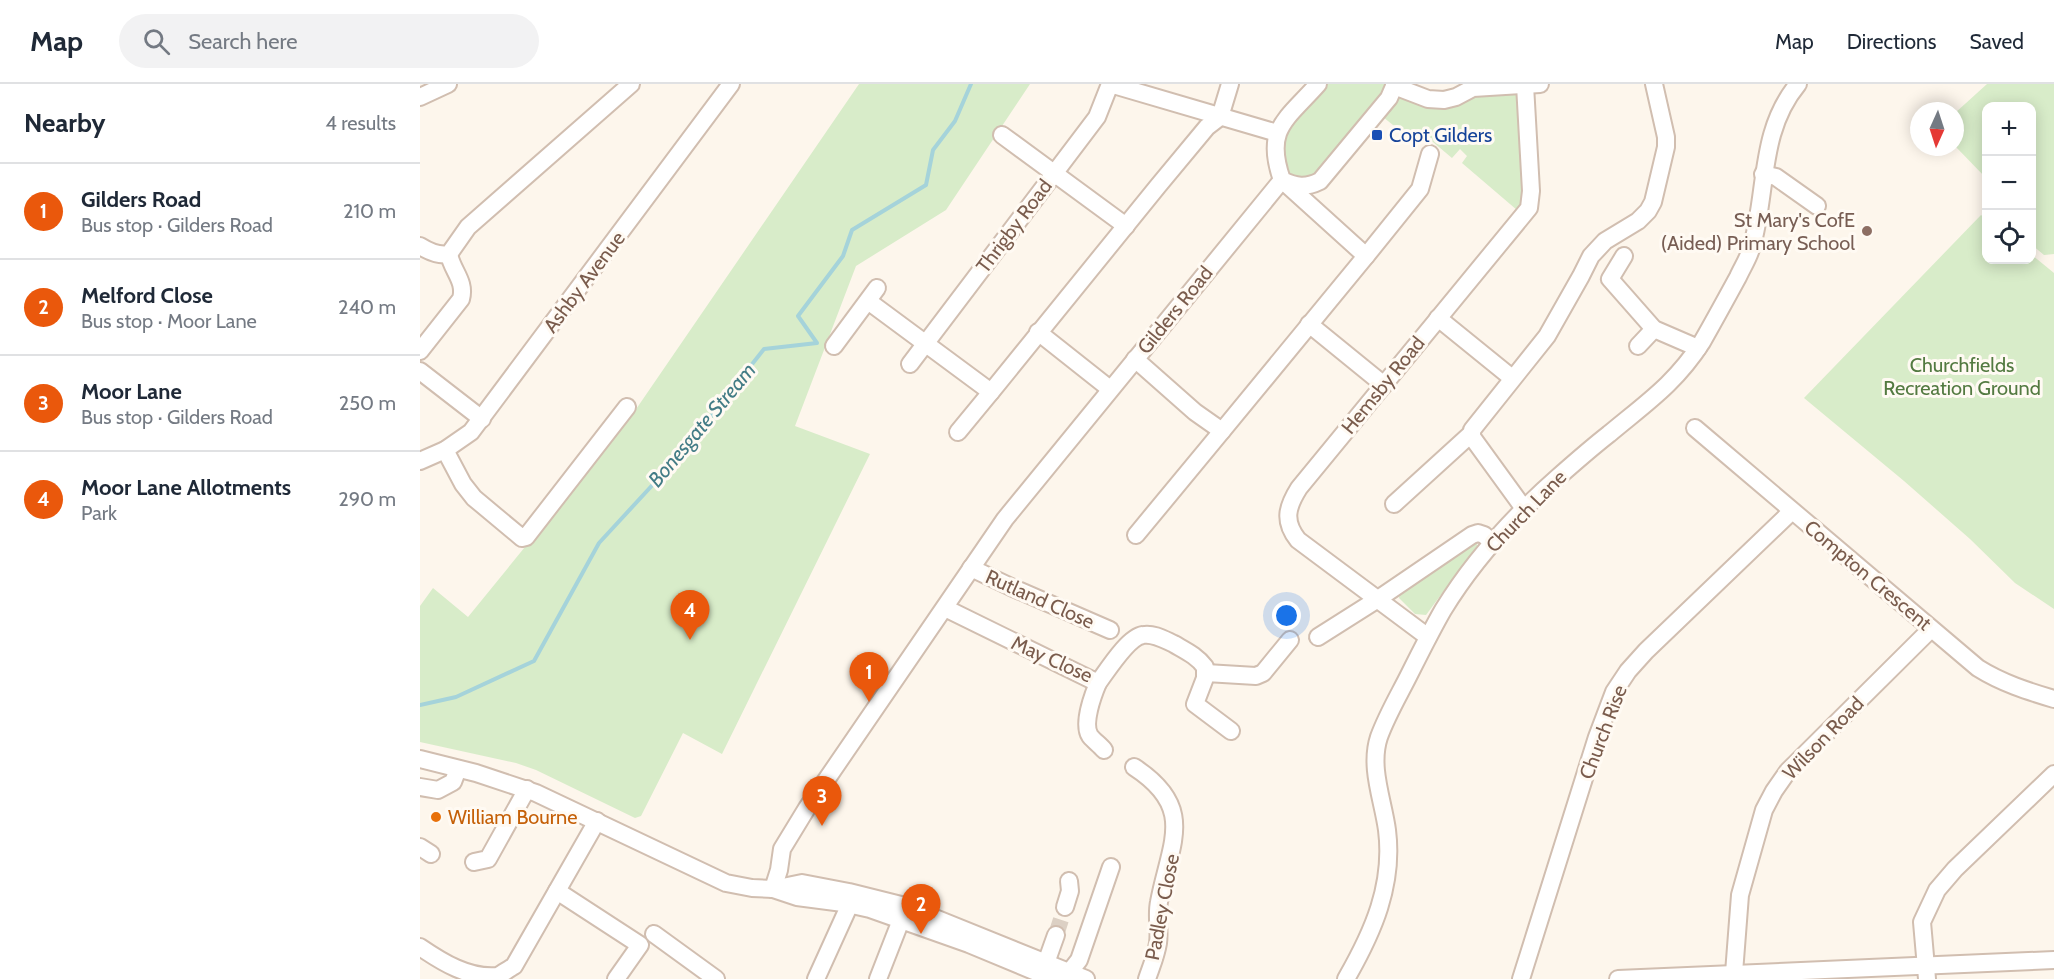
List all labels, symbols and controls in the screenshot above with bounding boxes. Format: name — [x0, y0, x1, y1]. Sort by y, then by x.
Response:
search box — [119, 14, 539, 68]
text: Map — [30, 24, 83, 58]
icon: search — [140, 25, 173, 58]
text: Search here — [188, 28, 297, 55]
text: Map — [1775, 29, 1814, 54]
text: Directions — [1847, 29, 1936, 54]
text: Saved — [1969, 29, 2024, 54]
north arrow — [1910, 102, 1964, 156]
map controls — [1982, 102, 2036, 264]
button: + — [1982, 102, 2036, 156]
text: Nearby — [24, 107, 105, 139]
text: 4 results — [325, 111, 396, 135]
place label: Copt Gilders — [1389, 123, 1492, 147]
marker: Copt Gilders — [1370, 128, 1384, 142]
button: − — [1982, 156, 2036, 210]
street label: Thrigby Road — [971, 175, 1057, 277]
text: Gilders Road — [81, 186, 201, 213]
text: 1 — [40, 199, 47, 223]
text: 210 m — [343, 199, 396, 223]
place label: St Mary's CofE (Aided) Primary School — [1661, 208, 1855, 255]
button: locate — [1982, 210, 2036, 264]
text: Bus stop · Gilders Road — [81, 213, 273, 237]
marker: St Mary's CofE (Aided) Primary School — [1860, 224, 1874, 238]
street label: Ashby Avenue — [538, 227, 630, 337]
street label: Gilders Road — [1132, 261, 1218, 359]
text: Melford Close — [81, 282, 213, 309]
text: 2 — [38, 295, 49, 319]
text: 240 m — [338, 295, 396, 319]
text: Bus stop · Moor Lane — [81, 309, 257, 333]
street label: Hemsby Road — [1336, 331, 1430, 439]
park label: Churchfields Recreation Ground — [1883, 353, 2041, 400]
water label: Bonesgate Stream — [643, 358, 761, 492]
text: Moor Lane — [81, 378, 182, 405]
text: 3 — [38, 391, 49, 415]
text: 250 m — [339, 391, 396, 415]
text: Bus stop · Gilders Road — [81, 405, 273, 429]
street label: Church Lane — [1481, 465, 1571, 557]
text: Moor Lane Allotments — [81, 474, 291, 501]
text: 4 — [37, 487, 50, 511]
text: 290 m — [338, 487, 396, 511]
text: Park — [81, 501, 117, 525]
street label: Compton Crescent — [1800, 515, 1937, 635]
street label: Rutland Close — [982, 564, 1098, 634]
pin: 4 — [670, 590, 710, 640]
your location — [1272, 601, 1301, 630]
street label: May Close — [1008, 630, 1096, 688]
pin: 1 — [850, 652, 888, 702]
street label: Church Rise — [1574, 682, 1632, 782]
street label: Wilson Road — [1778, 691, 1868, 785]
pin: 3 — [802, 776, 842, 826]
place label: William Bourne — [448, 805, 578, 829]
marker: William Bourne — [429, 810, 443, 824]
street label: Padley Close — [1140, 852, 1184, 962]
pin: 2 — [902, 884, 940, 934]

